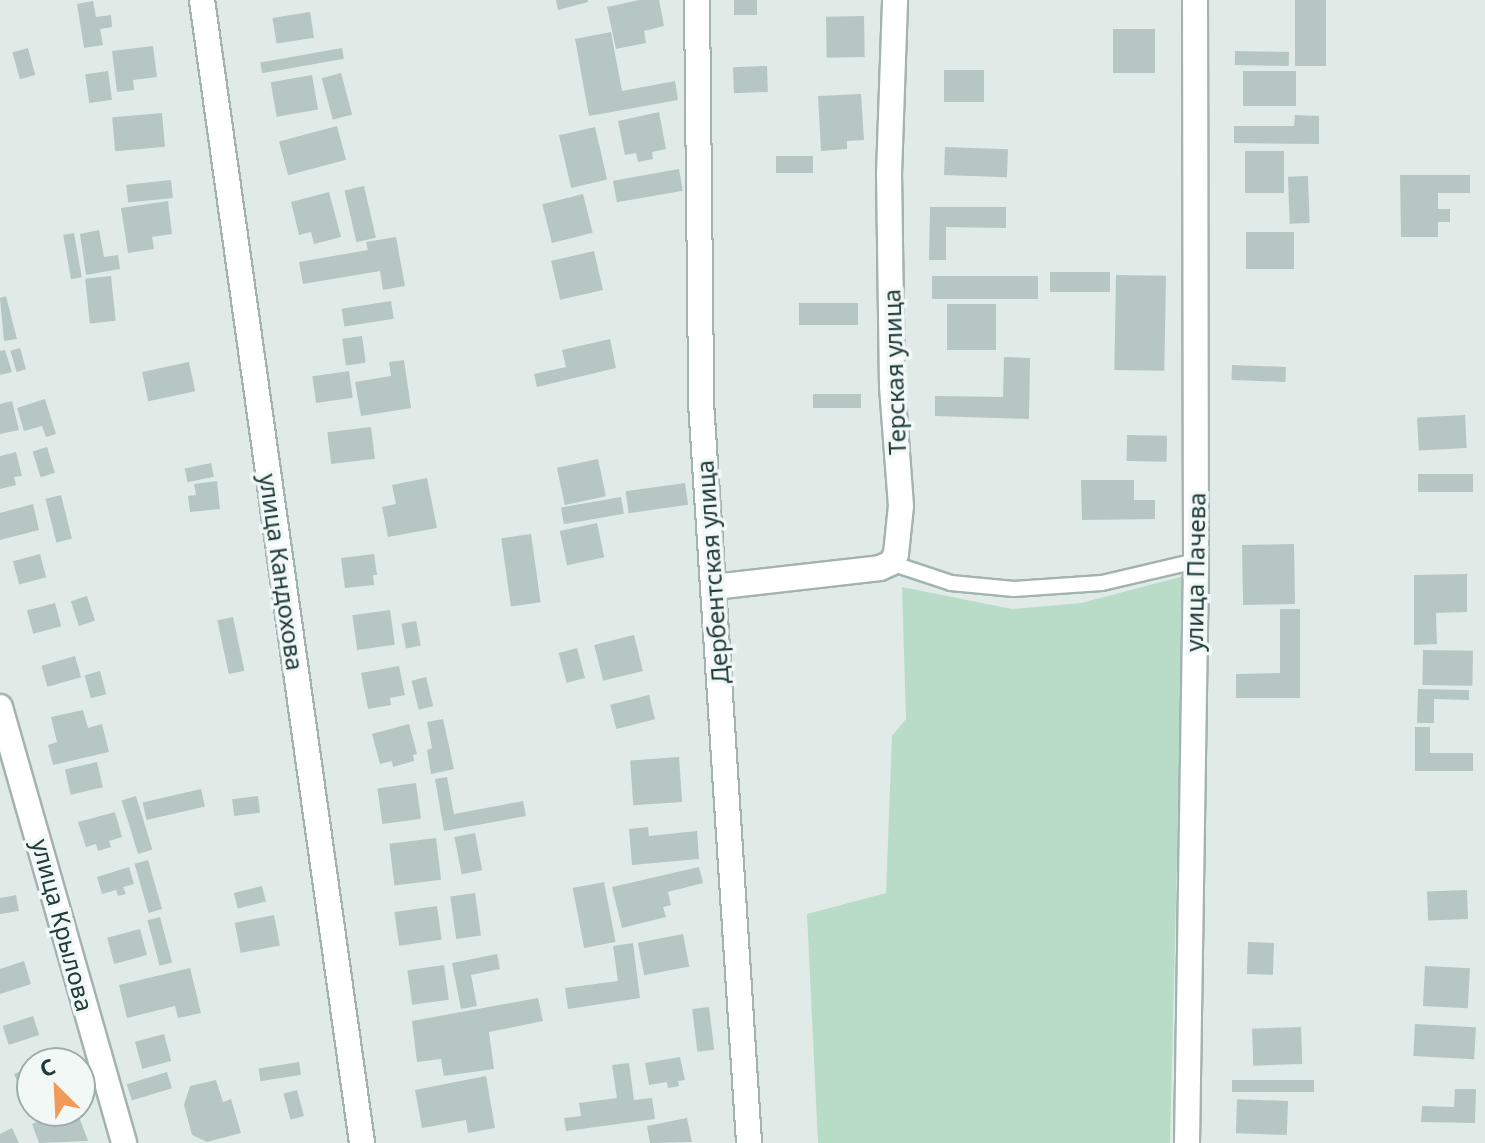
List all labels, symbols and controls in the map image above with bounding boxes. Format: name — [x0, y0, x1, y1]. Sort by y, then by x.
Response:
street label: Терская улица — [877, 289, 911, 455]
street label: Дербентская улица — [690, 459, 734, 685]
street label: улица Кандохова — [254, 472, 310, 672]
street label: улица Пачева — [1179, 492, 1211, 652]
street label: улица Крылова — [26, 836, 100, 1014]
north arrow — [16, 1047, 96, 1127]
text: С — [34, 1050, 60, 1083]

